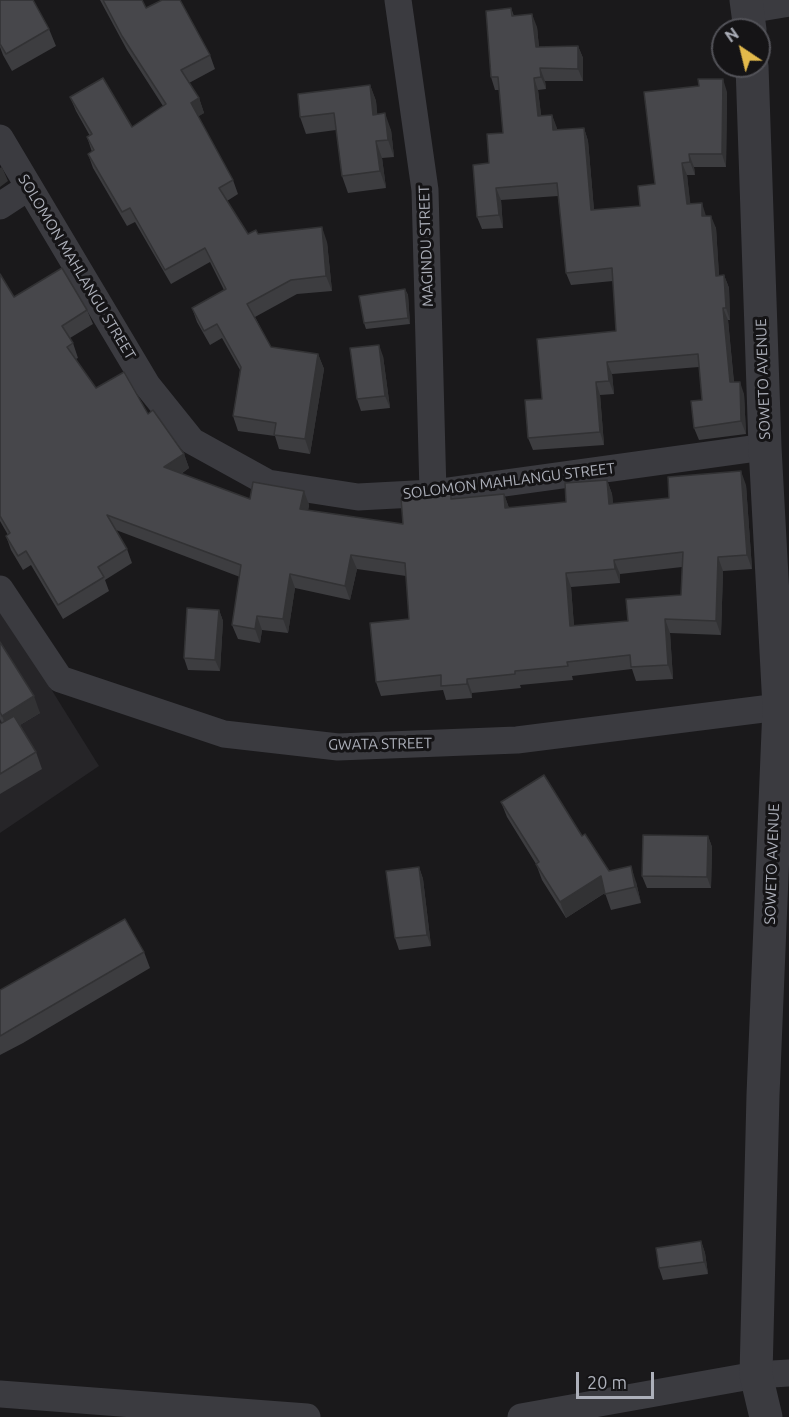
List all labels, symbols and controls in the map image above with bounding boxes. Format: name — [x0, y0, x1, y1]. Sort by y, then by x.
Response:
north arrow — [711, 18, 771, 78]
text: N — [722, 24, 742, 46]
street label: SOLOMON MAHLANGU STREET — [14, 171, 140, 363]
street label: MAGINDU STREET — [415, 185, 437, 307]
street label: SOWETO AVENUE — [752, 318, 774, 440]
street label: SOLOMON MAHLANGU STREET — [402, 459, 616, 503]
street label: GWATA STREET — [328, 734, 432, 754]
street label: SOWETO AVENUE — [761, 803, 783, 925]
scale bar — [579, 1360, 657, 1398]
text: 20 m — [587, 1372, 627, 1392]

